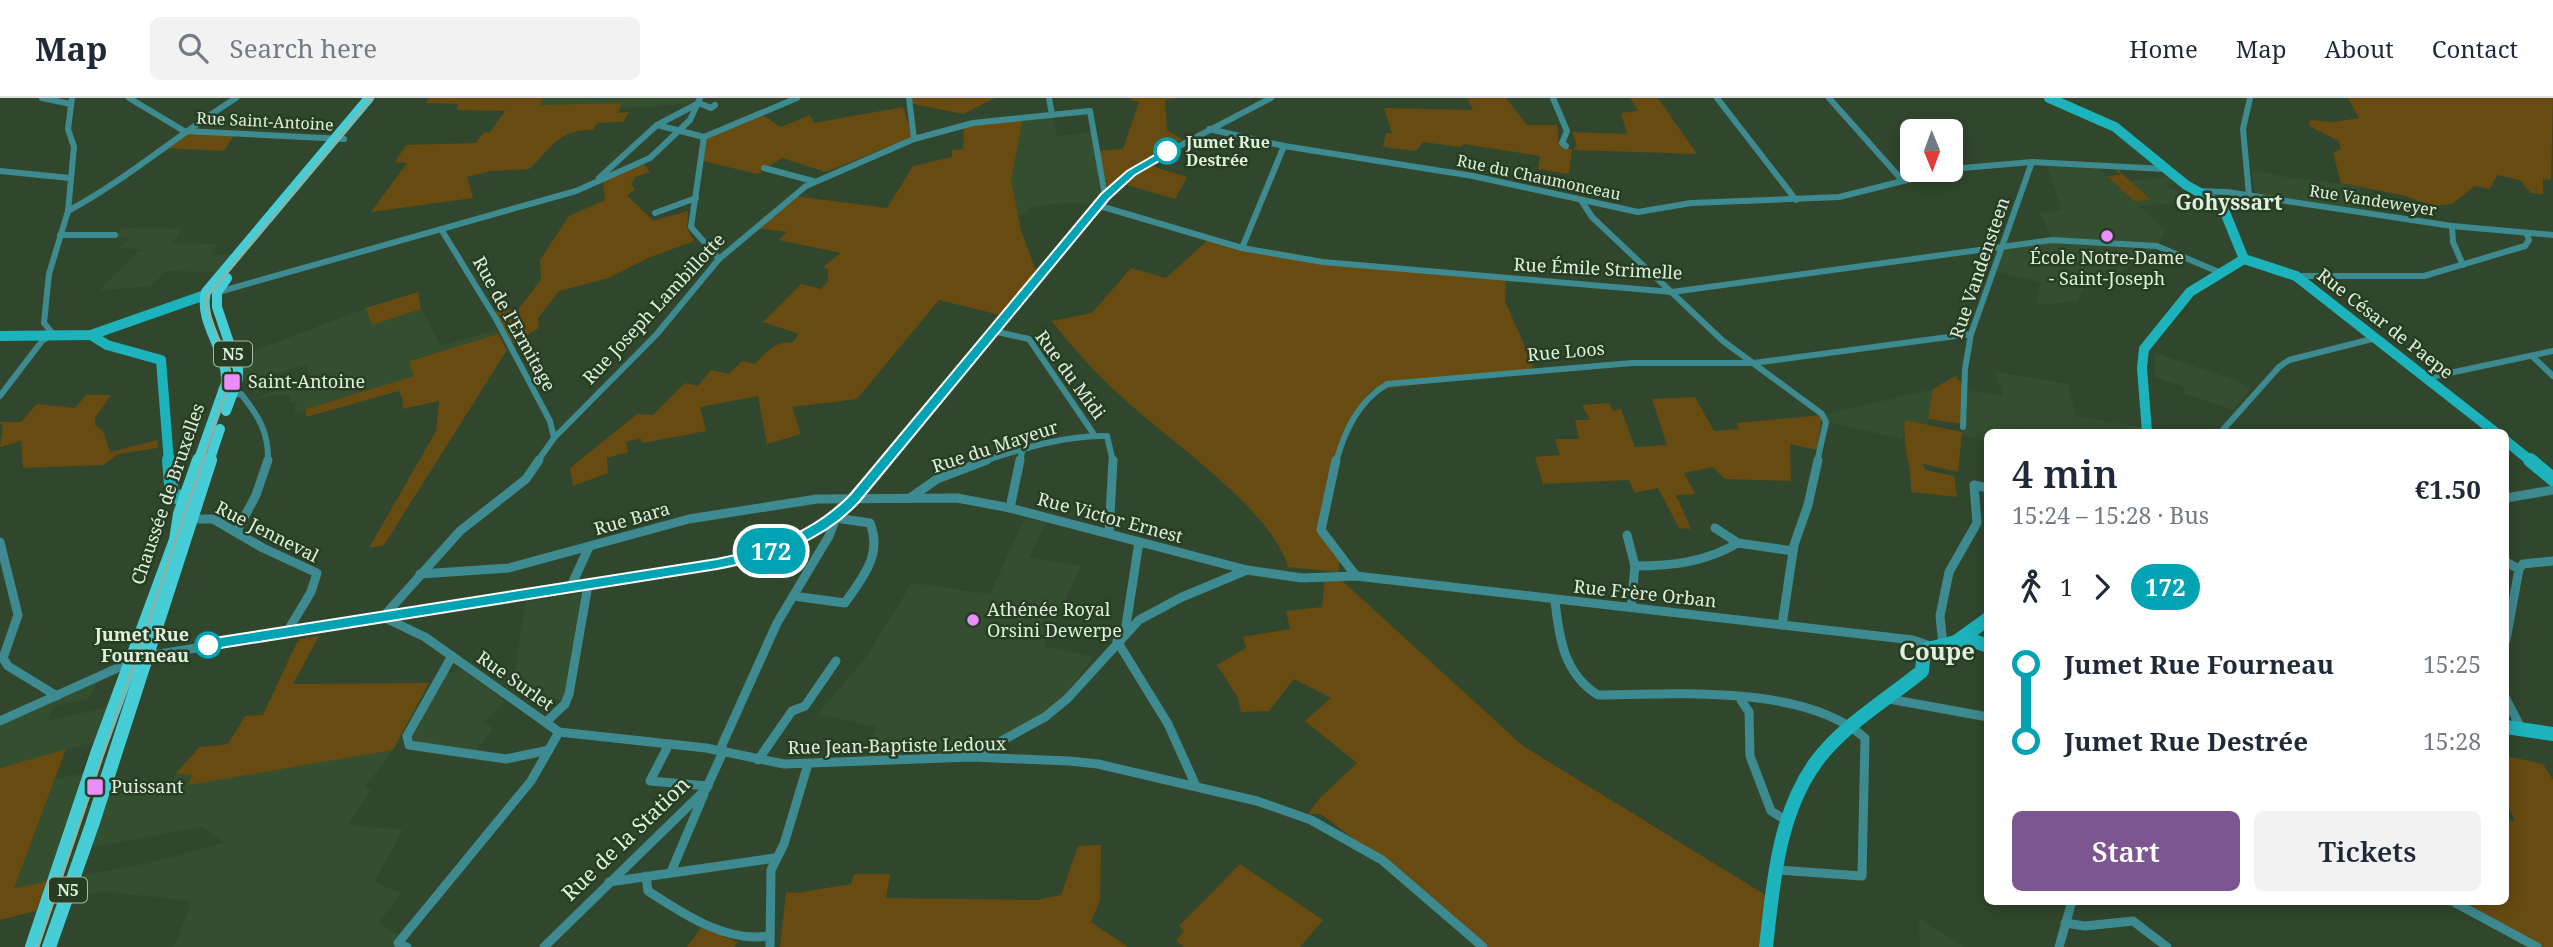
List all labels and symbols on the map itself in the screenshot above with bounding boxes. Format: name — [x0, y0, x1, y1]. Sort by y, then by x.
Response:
street label: Rue Saint-Antoine — [196, 106, 334, 136]
north arrow — [1900, 119, 1964, 182]
place label: Jumet Rue Destrée — [1185, 131, 1270, 171]
marker: Jumet Rue Destrée — [1154, 138, 1180, 164]
street label: Rue du Chaumonceau — [1455, 149, 1623, 205]
street label: Rue Vandeweyer — [2308, 179, 2439, 221]
district label: Gohyssart — [2175, 188, 2283, 216]
street label: Rue Vandensteen — [1944, 193, 2015, 342]
street label: Rue Joseph Lambillotte — [577, 228, 730, 389]
marker: École Notre-Dame - Saint-Joseph — [2099, 228, 2115, 244]
place label: École Notre-Dame - Saint-Joseph — [2030, 245, 2184, 290]
street label: Rue de l'Ermitage — [468, 252, 562, 395]
street label: Rue Émile Strimelle — [1513, 252, 1683, 284]
street label: Rue César de Paepe — [2313, 263, 2459, 384]
street label: Rue du Midi — [1030, 325, 1111, 424]
street label: Rue Loos — [1526, 336, 1606, 366]
road number: N5 — [214, 342, 252, 366]
place label: Saint-Antoine — [248, 369, 365, 393]
marker: Saint-Antoine — [222, 372, 242, 392]
street label: Chaussée de Bruxelles — [125, 400, 209, 588]
street label: Rue du Mayeur — [929, 414, 1061, 478]
street label: Rue Victor Ernest — [1035, 486, 1186, 548]
street label: Rue Jenneval — [212, 495, 323, 568]
street label: Rue Bara — [591, 496, 672, 540]
line badge: 172 — [731, 528, 811, 574]
street label: Rue Frère Orban — [1572, 574, 1718, 612]
place label: Athénée Royal Orsini Dewerpe — [987, 597, 1122, 642]
marker: Athénée Royal Orsini Dewerpe — [965, 612, 981, 628]
place label: Jumet Rue Fourneau — [94, 622, 189, 667]
marker: Jumet Rue Fourneau — [195, 632, 221, 658]
district label: Coupe — [1899, 634, 1975, 667]
street label: Rue Surlet — [472, 645, 559, 715]
street label: Rue Jean-Baptiste Ledoux — [787, 731, 1007, 759]
street label: Rue de la Station — [555, 770, 695, 907]
place label: Puissant — [111, 774, 183, 798]
marker: Puissant — [85, 777, 105, 797]
road number: N5 — [49, 877, 87, 902]

